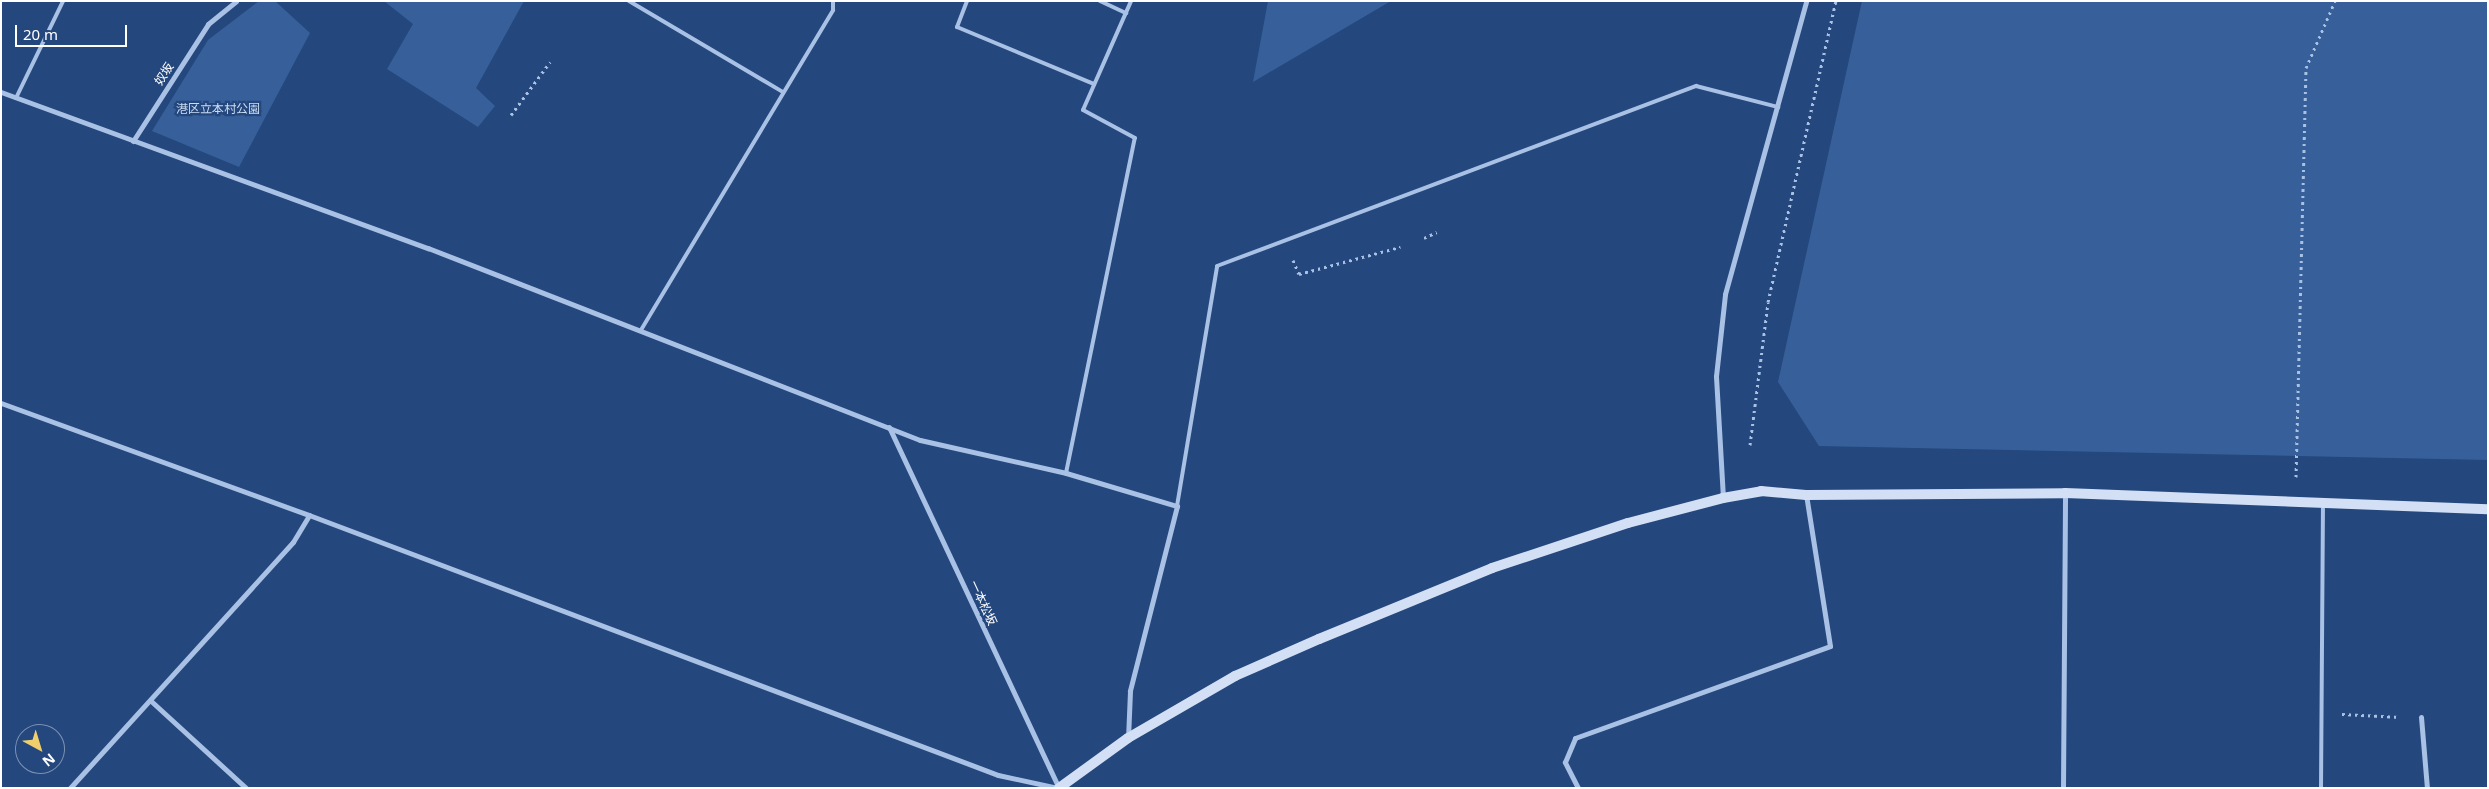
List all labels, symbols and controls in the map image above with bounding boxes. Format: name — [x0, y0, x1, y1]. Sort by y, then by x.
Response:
scale bar — [18, 15, 130, 47]
text: 20 m — [23, 24, 58, 44]
street label: 奴坂 — [151, 60, 177, 88]
park label: 港区立本村公園 — [176, 102, 260, 116]
street label: 一本松坂 — [966, 578, 1000, 628]
north arrow — [15, 724, 65, 774]
text: N — [39, 749, 60, 771]

